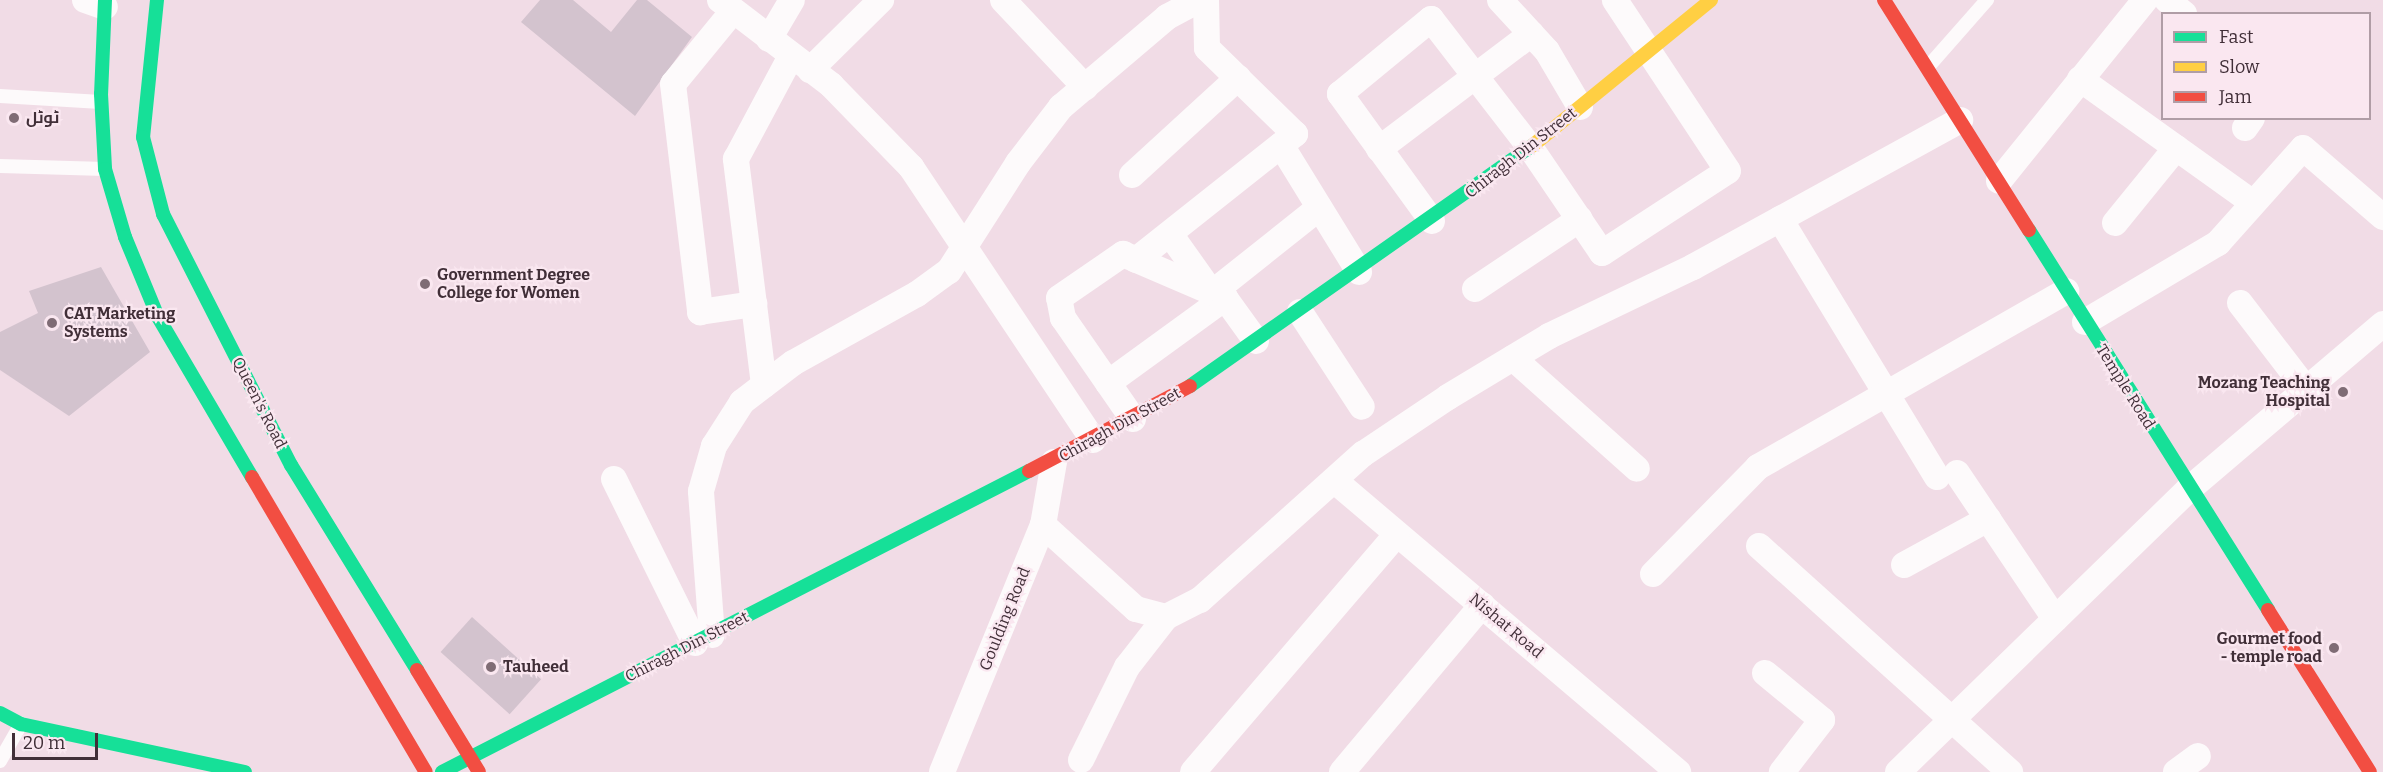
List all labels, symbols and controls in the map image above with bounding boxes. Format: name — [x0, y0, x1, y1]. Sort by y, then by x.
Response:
legend — [2161, 12, 2371, 120]
text: Fast — [2219, 26, 2254, 48]
text: Slow — [2219, 56, 2259, 78]
text: Jam — [2219, 86, 2252, 108]
street label: Chiragh Din Street — [1461, 103, 1581, 203]
place label: ٹوٹل — [26, 108, 59, 128]
marker: ٹوٹل — [7, 111, 21, 125]
place label: Government Degree College for Women — [437, 265, 590, 303]
marker: Government Degree College for Women — [418, 277, 432, 291]
place label: CAT Marketing Systems — [64, 304, 175, 342]
marker: CAT Marketing Systems — [45, 316, 59, 330]
street label: Temple Road — [2091, 341, 2159, 433]
street label: Queen's Road — [228, 354, 290, 452]
place label: Mozang Teaching Hospital — [2198, 373, 2330, 411]
marker: Mozang Teaching Hospital — [2334, 383, 2352, 401]
street label: Chiragh Din Street — [1056, 384, 1184, 466]
street label: Goulding Road — [976, 565, 1034, 673]
street label: Nishat Road — [1465, 590, 1547, 662]
street label: Chiragh Din Street — [622, 608, 752, 686]
place label: Gourmet food - temple road — [2217, 629, 2322, 667]
marker: Gourmet food - temple road — [2327, 641, 2341, 655]
place label: Tauheed — [503, 657, 569, 677]
marker: Tauheed — [484, 660, 498, 674]
scale bar — [15, 721, 100, 759]
text: 20 m — [23, 732, 65, 754]

